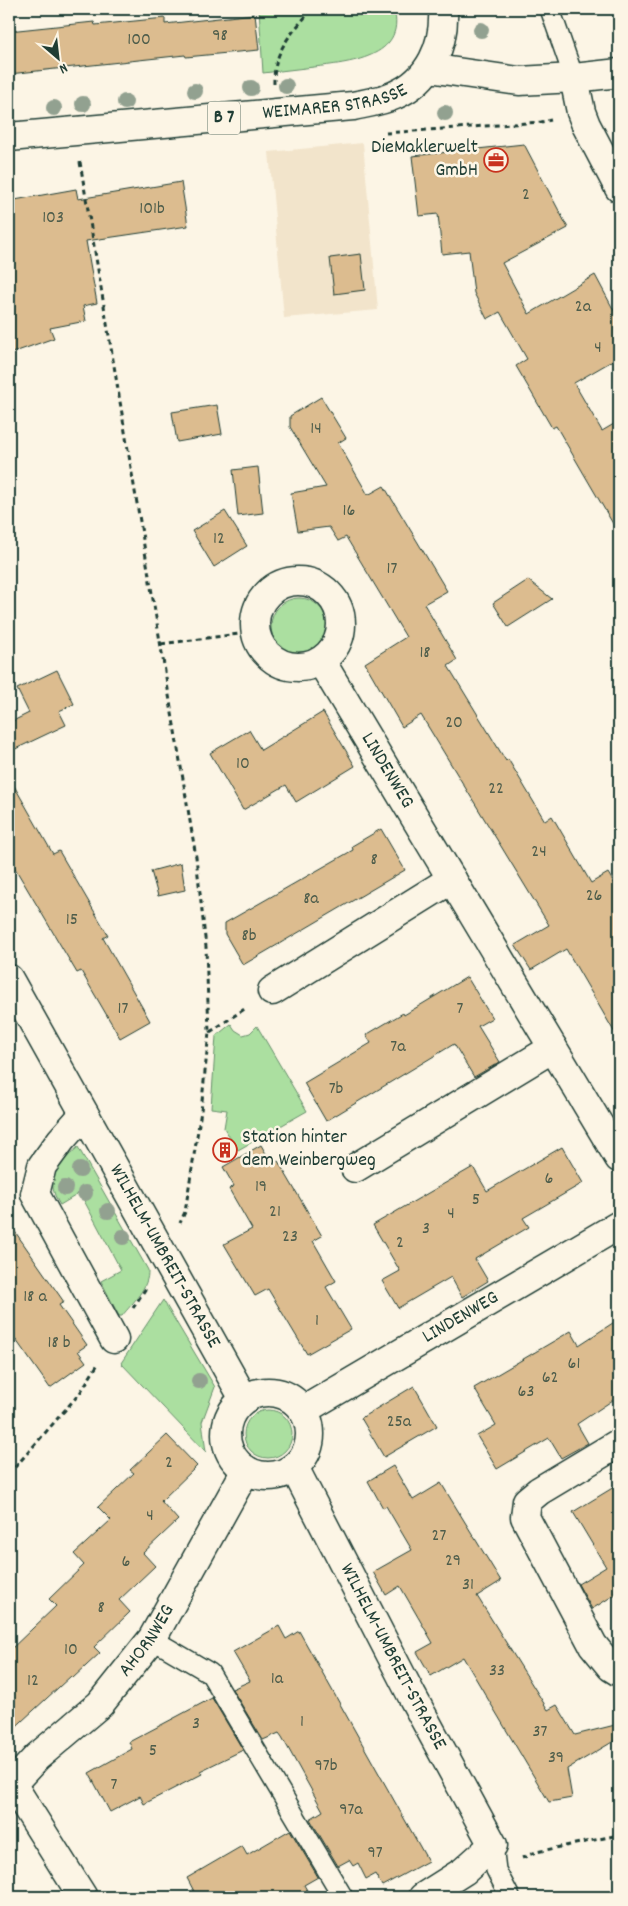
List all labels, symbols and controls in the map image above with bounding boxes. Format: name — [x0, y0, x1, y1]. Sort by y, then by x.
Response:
house number: 98 — [212, 24, 228, 49]
house number: 100 — [127, 28, 151, 53]
north arrow — [32, 32, 82, 82]
text: N — [55, 57, 71, 78]
street label: WEIMARER STRASSE — [261, 77, 413, 128]
road number: B 7 — [208, 102, 240, 134]
place label: DieMaklerwelt GmbH — [371, 134, 478, 185]
office icon: DieMaklerwelt GmbH — [483, 147, 509, 173]
house number: 2 — [522, 183, 530, 208]
house number: 101b — [139, 197, 165, 222]
house number: 103 — [42, 206, 64, 231]
house number: 2a — [575, 295, 592, 320]
house number: 4 — [594, 336, 602, 361]
house number: 14 — [310, 417, 322, 442]
house number: 16 — [343, 499, 355, 524]
house number: 12 — [213, 527, 225, 552]
house number: 17 — [387, 557, 398, 582]
house number: 18 — [419, 641, 431, 666]
house number: 20 — [445, 711, 463, 736]
street label: LINDENWEG — [353, 727, 421, 814]
house number: 10 — [236, 752, 250, 777]
house number: 22 — [488, 777, 504, 802]
house number: 24 — [531, 840, 547, 865]
house number: 8 — [370, 848, 378, 873]
house number: 26 — [586, 884, 602, 909]
house number: 8a — [303, 887, 319, 912]
house number: 15 — [66, 908, 78, 933]
house number: 8b — [241, 924, 257, 949]
house number: 17 — [118, 997, 129, 1022]
house number: 7 — [457, 997, 464, 1022]
house number: 7a — [390, 1035, 406, 1060]
house number: 7b — [329, 1077, 344, 1102]
place label: Station hinter dem Weinbergweg — [242, 1124, 376, 1175]
building icon: Station hinter dem Weinbergweg — [212, 1137, 238, 1163]
street label: WILHELM-UMBREIT-STRASSE — [102, 1159, 227, 1354]
house number: 6 — [545, 1167, 553, 1192]
house number: 19 — [255, 1175, 267, 1200]
house number: 5 — [472, 1188, 480, 1213]
house number: 21 — [269, 1200, 281, 1225]
house number: 4 — [447, 1202, 455, 1227]
house number: 3 — [422, 1217, 430, 1242]
house number: 23 — [282, 1225, 298, 1250]
house number: 2 — [396, 1231, 404, 1256]
street label: LINDENWEG — [418, 1284, 504, 1351]
house number: 18 a — [23, 1285, 47, 1310]
house number: 1 — [315, 1309, 319, 1334]
house number: 18 b — [47, 1331, 71, 1356]
house number: 61 — [568, 1352, 580, 1377]
house number: 62 — [542, 1366, 558, 1391]
house number: 63 — [518, 1380, 534, 1405]
house number: 25a — [387, 1410, 412, 1435]
house number: 2 — [165, 1451, 173, 1476]
house number: 4 — [146, 1504, 154, 1529]
house number: 27 — [432, 1524, 446, 1549]
house number: 29 — [445, 1549, 461, 1574]
house number: 6 — [122, 1550, 130, 1575]
street label: WILHELM-UMBREIT-STRASSE — [332, 1559, 453, 1755]
house number: 31 — [462, 1573, 474, 1598]
house number: 8 — [97, 1596, 105, 1621]
street label: AHORNWEG — [112, 1600, 182, 1684]
house number: 10 — [64, 1638, 78, 1663]
house number: 33 — [489, 1659, 505, 1684]
house number: 1a — [271, 1667, 284, 1692]
house number: 12 — [27, 1669, 39, 1694]
house number: 1 — [300, 1710, 304, 1735]
house number: 3 — [192, 1712, 200, 1737]
house number: 37 — [533, 1720, 548, 1745]
house number: 5 — [149, 1739, 157, 1764]
house number: 39 — [548, 1746, 564, 1771]
house number: 97b — [315, 1754, 338, 1779]
house number: 7 — [111, 1773, 118, 1798]
house number: 97a — [339, 1798, 363, 1823]
house number: 97 — [367, 1841, 383, 1866]

